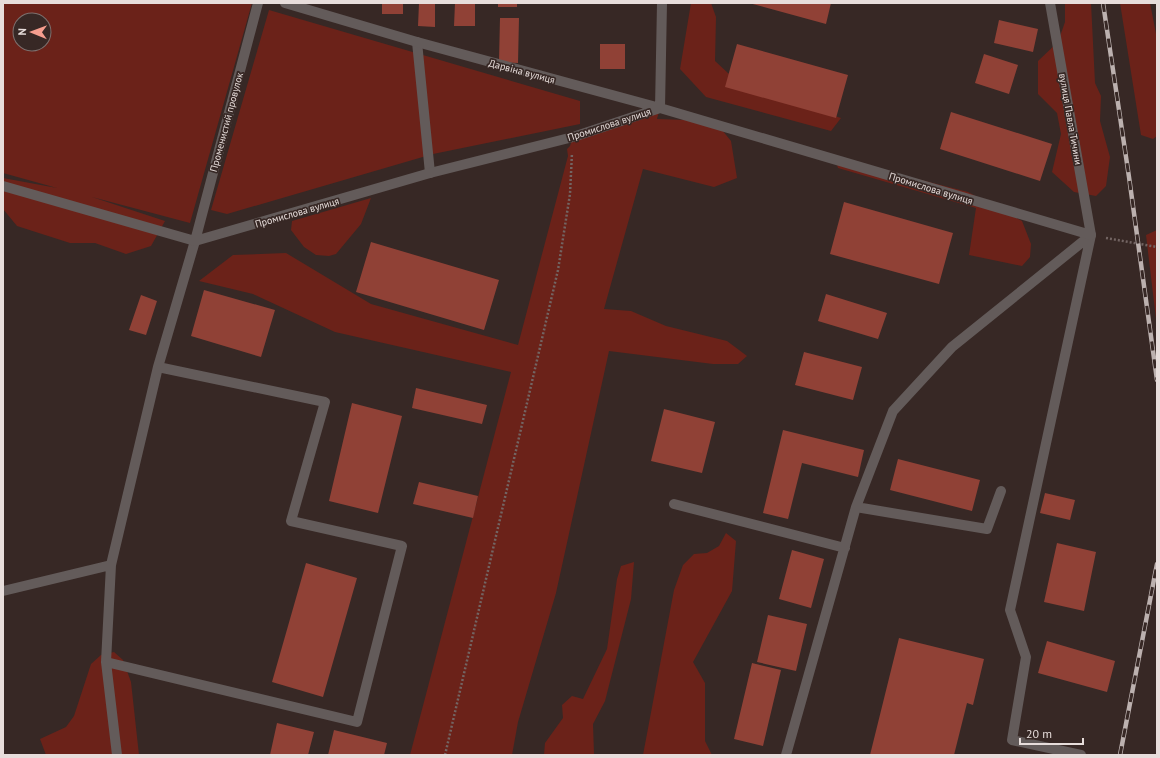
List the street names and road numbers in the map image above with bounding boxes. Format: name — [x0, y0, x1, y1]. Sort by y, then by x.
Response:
street label: Дарвіна вулиця — [487, 56, 557, 87]
street label: Променистий провулок — [207, 71, 246, 173]
street label: вулиця Павла Тичини — [1056, 72, 1085, 166]
street label: Промислова вулиця — [566, 105, 653, 144]
street label: Промислова вулиця — [887, 170, 975, 207]
street label: Промислова вулиця — [254, 194, 341, 231]

